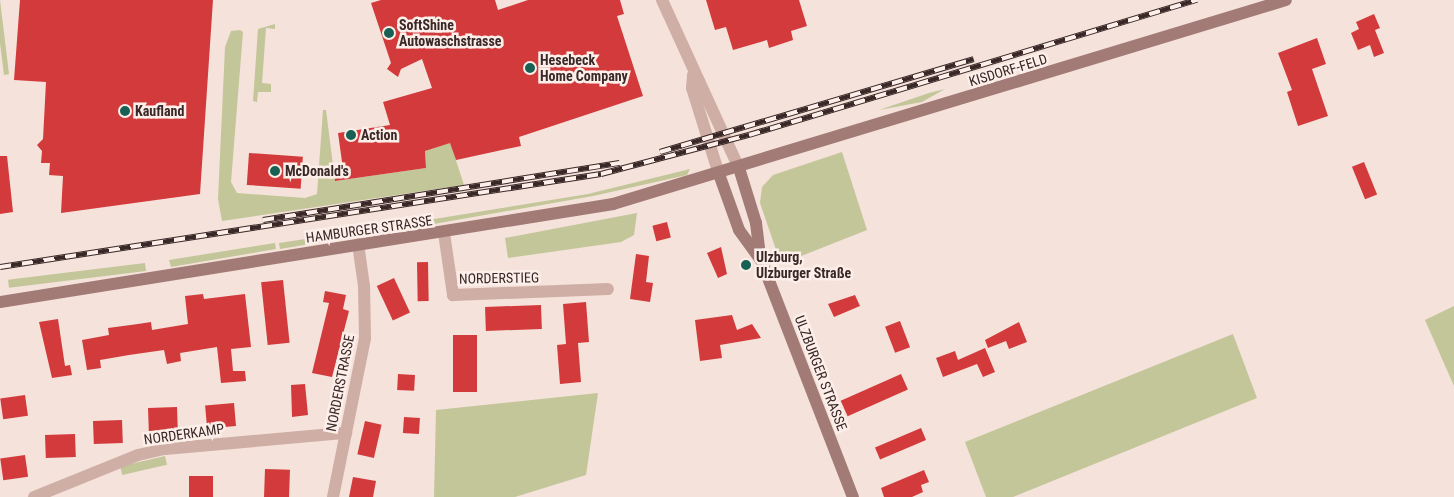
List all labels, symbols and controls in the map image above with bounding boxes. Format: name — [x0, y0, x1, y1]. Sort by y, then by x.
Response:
place label: SoftShine Autowaschstrasse — [399, 17, 501, 49]
marker: SoftShine Autowaschstrasse — [383, 27, 395, 39]
street label: KISDORF-FELD — [967, 50, 1049, 90]
place label: Hesebeck Home Company — [540, 52, 628, 84]
marker: Hesebeck Home Company — [524, 62, 536, 74]
place label: Kaufland — [135, 103, 184, 119]
marker: Kaufland — [119, 105, 131, 117]
place label: Action — [361, 127, 397, 143]
marker: Action — [345, 129, 357, 141]
place label: McDonald's — [285, 163, 349, 179]
marker: McDonald's — [269, 165, 281, 177]
street label: HAMBURGER STRASSE — [305, 212, 433, 246]
place label: Ulzburg, Ulzburger Straße — [756, 249, 851, 282]
marker: Ulzburg, Ulzburger Straße — [740, 259, 752, 271]
street label: NORDERSTIEG — [459, 269, 539, 287]
street label: ULZBURGER STRASSE — [791, 313, 851, 433]
street label: NORDERSTRASSE — [322, 333, 358, 433]
street label: NORDERKAMP — [143, 420, 225, 448]

